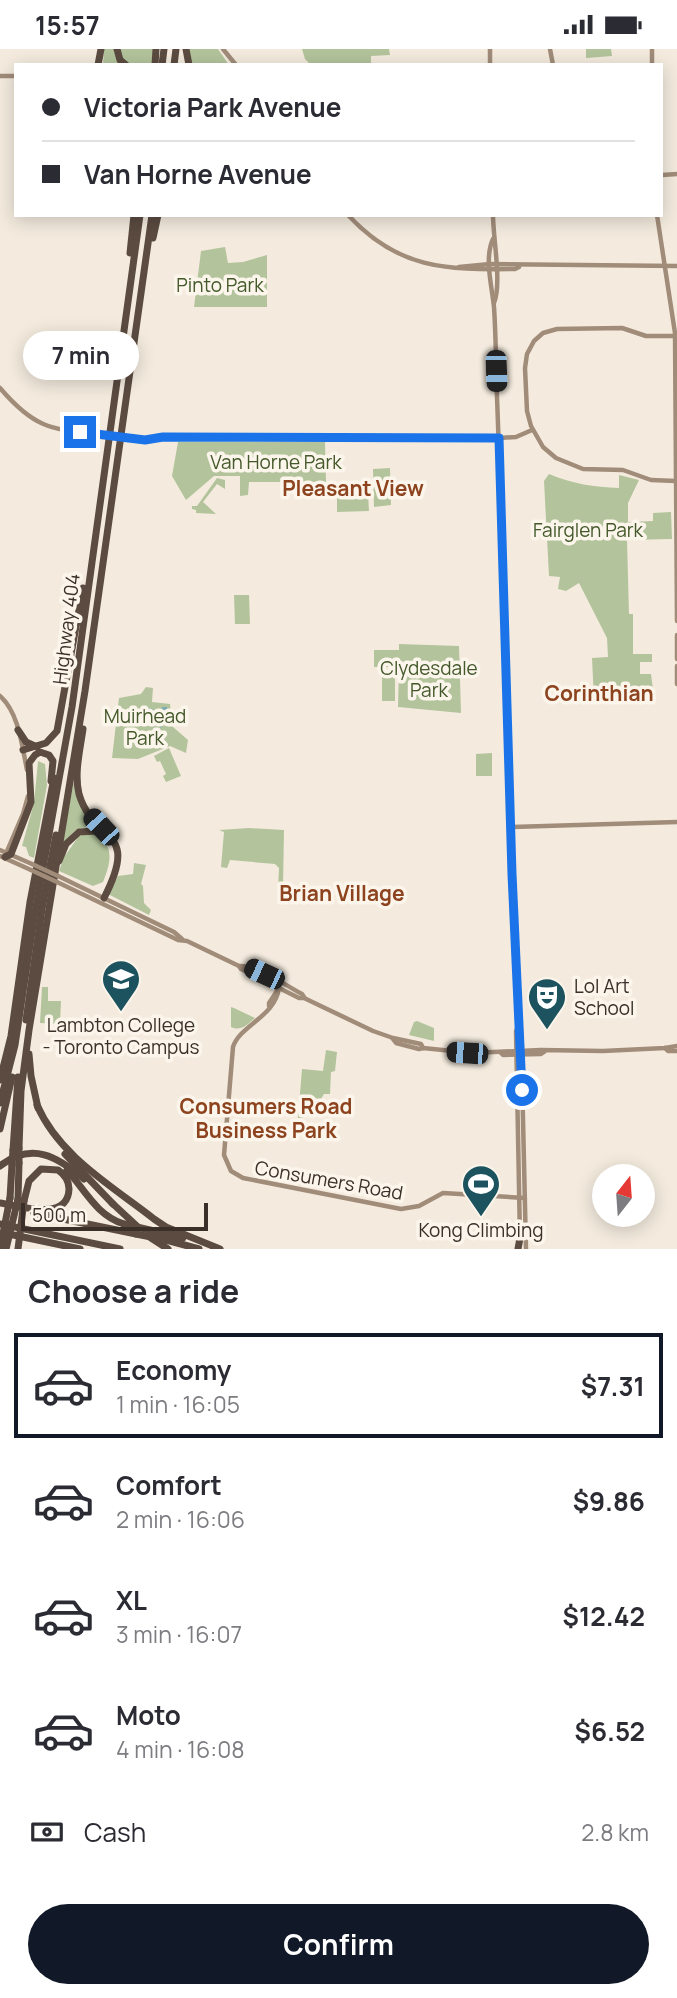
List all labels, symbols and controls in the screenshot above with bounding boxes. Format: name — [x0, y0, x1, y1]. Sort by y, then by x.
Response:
text: 15:57 — [35, 7, 100, 43]
text: Victoria Park Avenue — [84, 89, 341, 125]
text: Van Horne Avenue — [84, 156, 312, 192]
park label: Pinto Park — [176, 272, 264, 298]
callout: 7 min — [22, 331, 138, 379]
text: 7 min — [52, 339, 110, 371]
car — [485, 350, 508, 392]
route end — [64, 416, 96, 448]
park label: Van Horne Park — [210, 449, 342, 475]
district label: Pleasant View — [282, 474, 424, 502]
park label: Fairglen Park — [533, 517, 644, 543]
street label: Highway 404 — [46, 572, 86, 686]
park label: Clydesdale Park — [380, 655, 478, 703]
district label: Corinthian — [544, 679, 654, 707]
park label: Muirhead Park — [104, 703, 186, 751]
car — [79, 804, 124, 850]
district label: Brian Village — [279, 879, 405, 907]
car — [241, 956, 288, 992]
school or university icon: Lambton College - Toronto Campus — [100, 958, 142, 1013]
place label: Lol Art School — [574, 973, 634, 1021]
theatre icon: Lol Art School — [526, 976, 568, 1031]
place label: Lambton College - Toronto Campus — [42, 1012, 200, 1060]
car — [446, 1041, 489, 1065]
route start — [506, 1074, 538, 1106]
district label: Consumers Road Business Park — [180, 1092, 352, 1144]
street label: Consumers Road — [253, 1154, 405, 1206]
sports icon: Kong Climbing — [460, 1163, 502, 1218]
north arrow — [592, 1164, 654, 1227]
map controls — [592, 1164, 655, 1227]
scale bar — [21, 1200, 208, 1232]
text: 500 m — [32, 1202, 86, 1228]
place label: Kong Climbing — [419, 1217, 543, 1243]
text: Choose a ride — [28, 1269, 239, 1313]
text: Economy — [116, 1352, 231, 1388]
icon: car — [32, 1354, 95, 1417]
text: $7.31 — [581, 1368, 645, 1404]
text: 1 min · 16:05 — [116, 1388, 240, 1420]
text: Comfort — [116, 1467, 222, 1503]
icon: car — [32, 1469, 95, 1532]
text: $9.86 — [573, 1483, 645, 1519]
text: 2 min · 16:06 — [116, 1503, 245, 1535]
text: XL — [116, 1582, 147, 1618]
icon: car — [32, 1584, 95, 1647]
text: $12.42 — [563, 1598, 645, 1634]
text: 3 min · 16:07 — [116, 1618, 242, 1650]
text: Moto — [116, 1697, 181, 1733]
icon: car — [32, 1699, 95, 1762]
text: $6.52 — [575, 1713, 645, 1749]
text: 4 min · 16:08 — [116, 1733, 245, 1765]
icon: cash — [28, 1813, 66, 1851]
text: Cash — [84, 1814, 146, 1850]
text: 2.8 km — [581, 1816, 649, 1848]
button: Confirm — [28, 1904, 649, 1984]

